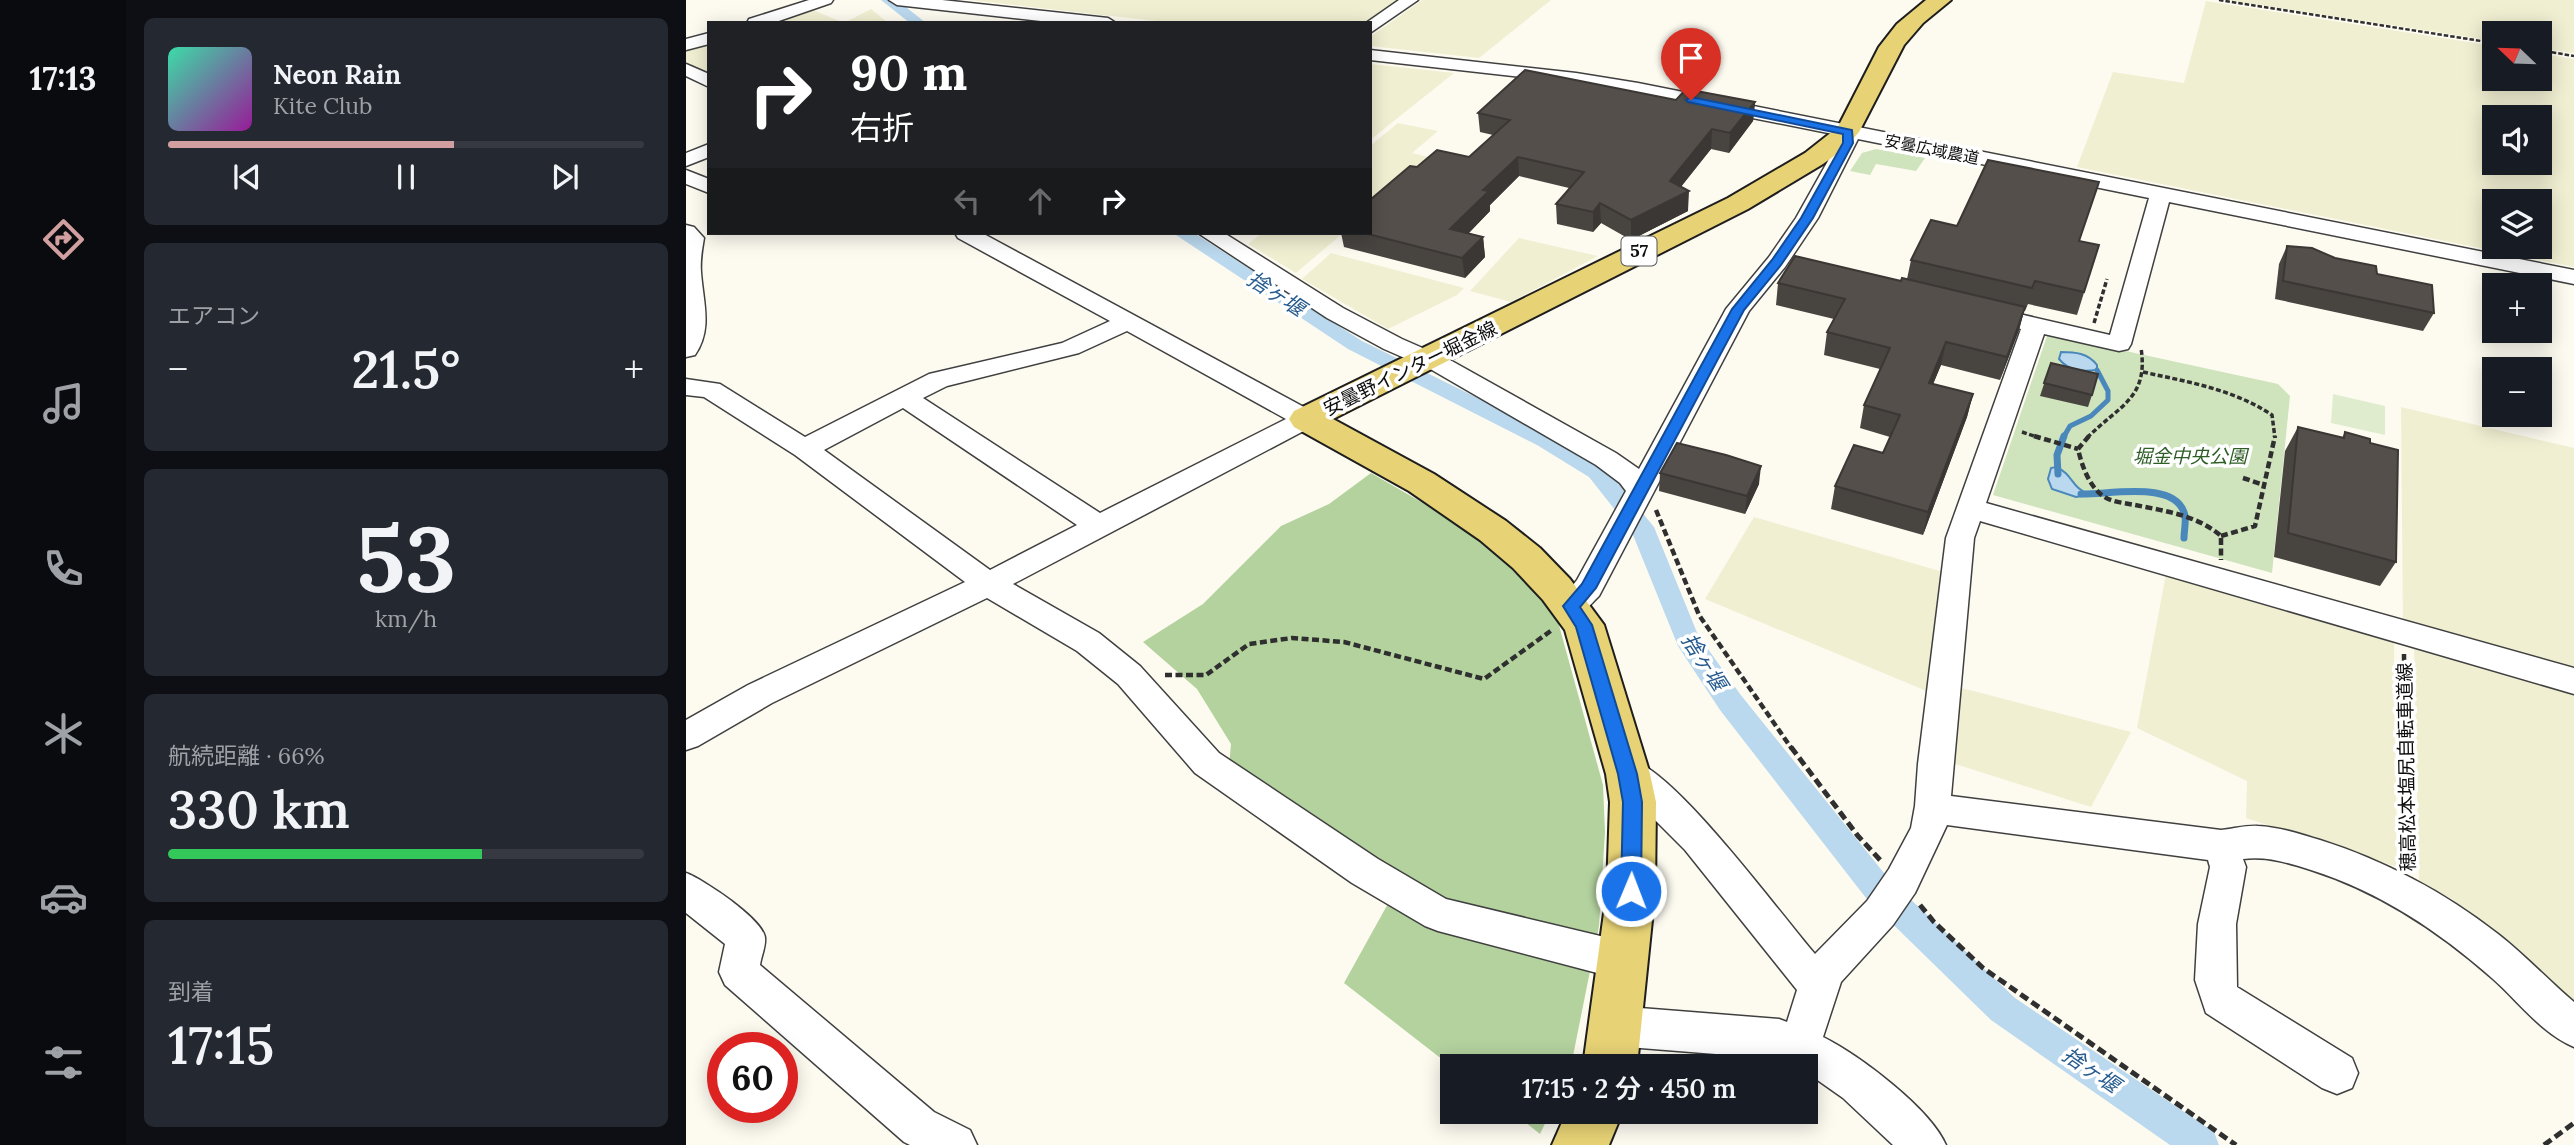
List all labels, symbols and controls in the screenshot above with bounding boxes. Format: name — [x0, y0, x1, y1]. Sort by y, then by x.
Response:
north arrow — [2482, 21, 2552, 91]
map controls — [2482, 21, 2552, 427]
pin — [1661, 28, 1721, 100]
icon: arrive — [1672, 39, 1710, 77]
text: 90 m — [850, 41, 967, 103]
icon: right — [735, 49, 826, 140]
text: 17:13 — [30, 58, 96, 99]
text: Neon Rain — [273, 58, 401, 91]
text: Kite Club — [273, 91, 372, 120]
button: sound — [2482, 105, 2552, 175]
text: 右折 — [850, 107, 914, 148]
street label: 安曇広域農道 — [1883, 130, 1981, 168]
icon: previous — [228, 158, 266, 196]
icon: pause — [387, 158, 425, 196]
icon: next — [546, 158, 584, 196]
icon: left — [948, 182, 986, 220]
icon: ahead — [1021, 182, 1059, 220]
icon: right — [1094, 182, 1132, 220]
button: layers — [2482, 189, 2552, 259]
icon: directions — [39, 215, 88, 264]
road number: 57 — [1622, 236, 1656, 265]
water label: 捨ヶ堰 — [1243, 265, 1313, 324]
button: + — [2482, 273, 2552, 343]
text: エアコン — [168, 301, 260, 330]
street label: 安曇野インター堀金線 — [1319, 316, 1501, 420]
text: 21.5° — [352, 336, 460, 402]
text: − — [168, 345, 188, 393]
text: + — [624, 345, 644, 393]
button: − — [2482, 357, 2552, 427]
icon: music — [39, 379, 88, 428]
park label: 堀金中央公園 — [2133, 444, 2250, 468]
text: 53 — [356, 500, 456, 617]
icon: phone — [39, 544, 88, 593]
text: km/h — [375, 604, 437, 633]
water label: 捨ヶ堰 — [1676, 628, 1735, 699]
street label: 穂高松本塩尻自転車道線 — [2392, 662, 2420, 872]
icon: climate — [39, 709, 88, 758]
text: 航続距離 · 66% — [168, 741, 324, 770]
text: 330 km — [168, 776, 350, 842]
position arrow — [1594, 854, 1668, 928]
icon: car — [39, 873, 88, 922]
text: 到着 — [168, 977, 214, 1006]
text: 17:15 — [168, 1012, 274, 1078]
speed limit sign: 60 — [707, 1032, 798, 1123]
icon: filters — [39, 1038, 88, 1087]
water label: 捨ヶ堰 — [2058, 1041, 2128, 1101]
text: 17:15 · 2 分 · 450 m — [1522, 1072, 1736, 1105]

